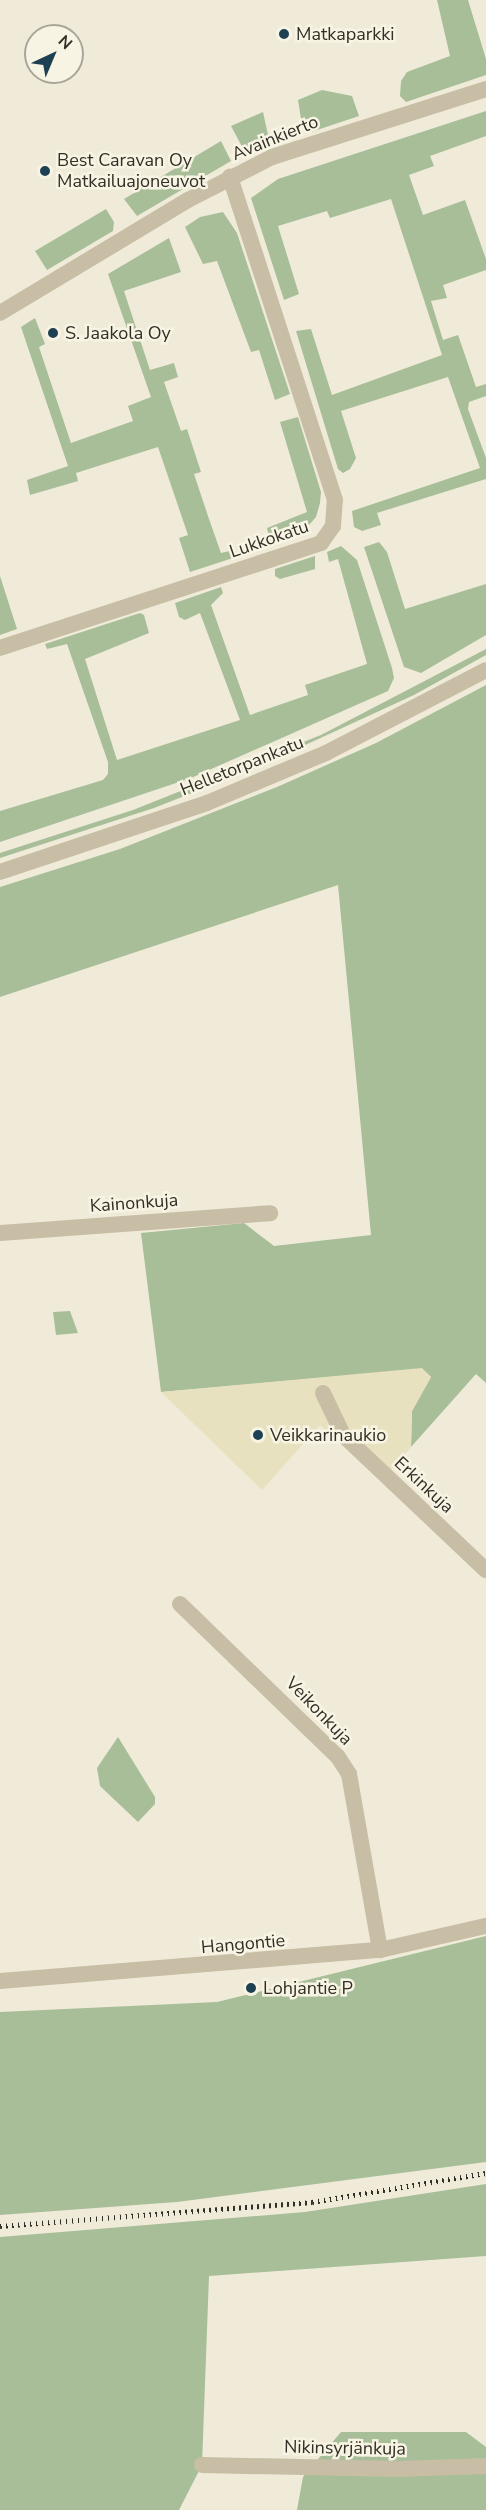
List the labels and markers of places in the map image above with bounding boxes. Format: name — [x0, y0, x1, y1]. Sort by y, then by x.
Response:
place label: Matkaparkki — [296, 23, 394, 45]
marker: Matkaparkki — [277, 27, 291, 41]
place label: Best Caravan Oy Matkailuajoneuvot — [57, 150, 205, 192]
marker: Best Caravan Oy Matkailuajoneuvot — [38, 164, 52, 178]
place label: S. Jaakola Oy — [65, 322, 171, 344]
marker: S. Jaakola Oy — [46, 326, 60, 340]
place label: Veikkarinaukio — [270, 1424, 386, 1446]
marker: Veikkarinaukio — [251, 1428, 265, 1442]
place label: Lohjantie P — [263, 1977, 353, 1999]
marker: Lohjantie P — [244, 1981, 258, 1995]

